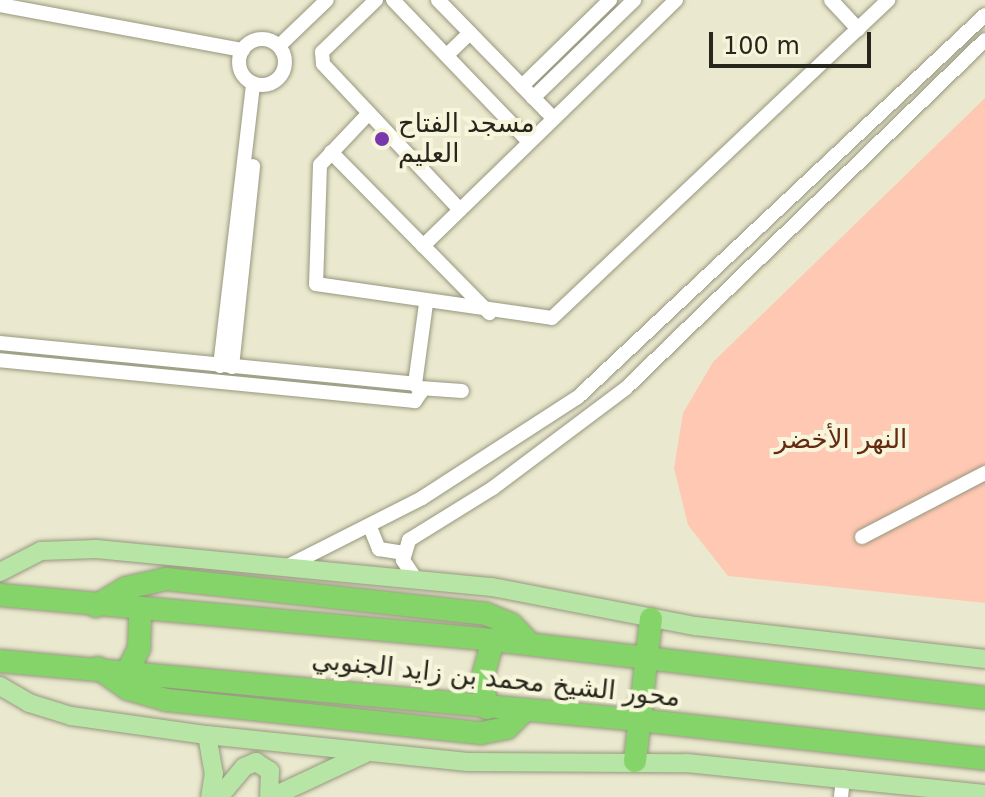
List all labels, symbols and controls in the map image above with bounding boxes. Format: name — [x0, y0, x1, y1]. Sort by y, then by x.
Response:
scale bar — [713, 16, 875, 66]
text: 100 m — [723, 32, 800, 60]
place label: مسجد الفتاح العليم — [398, 108, 535, 170]
marker: مسجد الفتاح العليم — [373, 130, 391, 148]
park label: النهر الأخضر — [775, 424, 907, 456]
street label: محور الشيخ محمد بن زايد الجنوبي — [310, 644, 682, 714]

